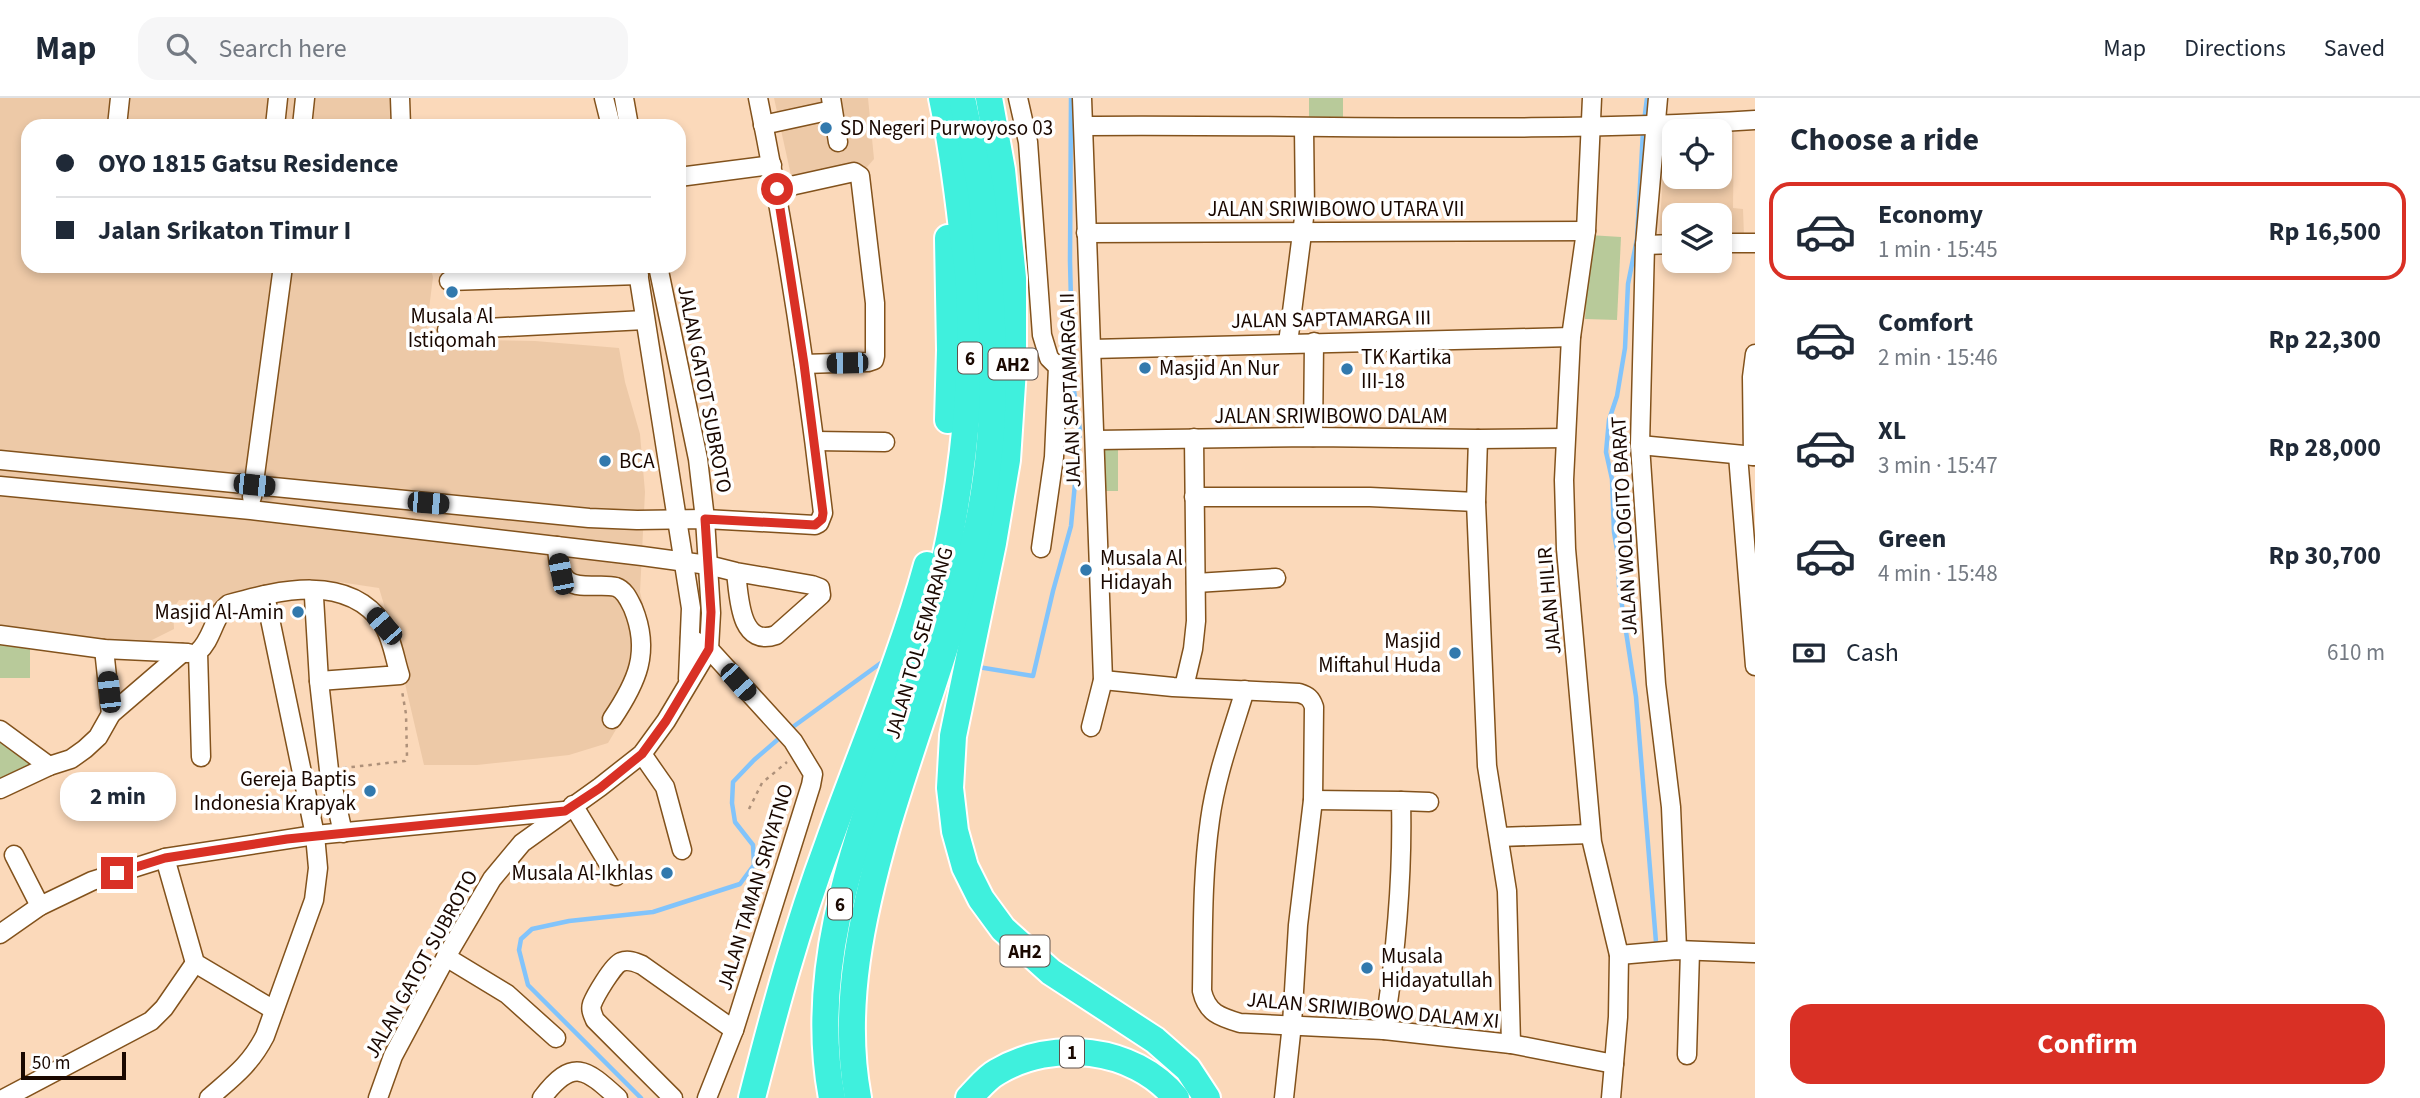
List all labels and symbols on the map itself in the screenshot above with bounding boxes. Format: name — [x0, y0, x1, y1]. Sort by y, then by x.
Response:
place label: SD Negeri Purwoyoso 03 — [840, 113, 1053, 143]
marker: SD Negeri Purwoyoso 03 — [818, 120, 834, 136]
route start — [761, 173, 793, 205]
street label: JALAN SRIWIBOWO UTARA VII — [1207, 194, 1465, 224]
street label: JALAN GATOT SUBROTO — [670, 283, 740, 495]
marker: Musala Al Istiqomah — [444, 284, 460, 300]
street label: JALAN SAPTAMARGA II — [1052, 292, 1088, 488]
place label: Musala Al Istiqomah — [408, 301, 496, 355]
street label: JALAN SAPTAMARGA III — [1231, 302, 1431, 336]
road number: 6 — [958, 342, 982, 374]
place label: TK Kartika III-18 — [1361, 342, 1452, 396]
road number: AH2 — [988, 348, 1038, 380]
car — [826, 352, 869, 374]
place label: Masjid An Nur — [1159, 353, 1280, 383]
marker: Masjid An Nur — [1137, 360, 1153, 376]
marker: TK Kartika III-18 — [1339, 361, 1355, 377]
street label: JALAN SRIWIBOWO DALAM — [1214, 401, 1448, 431]
street label: JALAN WOLOGITO BARAT — [1603, 416, 1645, 636]
place label: BCA — [619, 446, 655, 476]
marker: BCA — [597, 453, 613, 469]
car — [233, 472, 276, 498]
car — [407, 491, 450, 515]
street label: JALAN TOL SEMARANG — [877, 543, 961, 743]
place label: Musala Al Hidayah — [1100, 543, 1183, 597]
street label: JALAN HILIR — [1529, 546, 1569, 656]
car — [547, 551, 576, 597]
marker: Musala Al Hidayah — [1078, 562, 1094, 578]
place label: Masjid Al-Amin — [154, 597, 284, 627]
car — [363, 603, 406, 649]
marker: Masjid Al-Amin — [290, 604, 306, 620]
place label: Masjid Miftahul Huda — [1318, 626, 1441, 680]
marker: Masjid Miftahul Huda — [1447, 645, 1463, 661]
car — [717, 659, 760, 705]
car — [97, 670, 122, 714]
place label: Gereja Baptis Indonesia Krapyak — [194, 764, 357, 818]
callout: 2 min — [59, 772, 175, 820]
street label: JALAN TAMAN SRIYATNO — [709, 780, 801, 994]
marker: Gereja Baptis Indonesia Krapyak — [362, 783, 378, 799]
route end — [101, 857, 133, 889]
place label: Musala Al-Ikhlas — [511, 858, 653, 888]
street label: JALAN GATOT SUBROTO — [357, 864, 485, 1064]
marker: Musala Al-Ikhlas — [659, 865, 675, 881]
road number: 6 — [828, 888, 852, 919]
road number: AH2 — [1000, 936, 1050, 966]
place label: Musala Hidayatullah — [1381, 941, 1493, 995]
marker: Musala Hidayatullah — [1359, 960, 1375, 976]
street label: JALAN SRIWIBOWO DALAM XI — [1245, 984, 1501, 1036]
road number: 1 — [1060, 1036, 1084, 1068]
scale bar — [21, 1049, 126, 1081]

